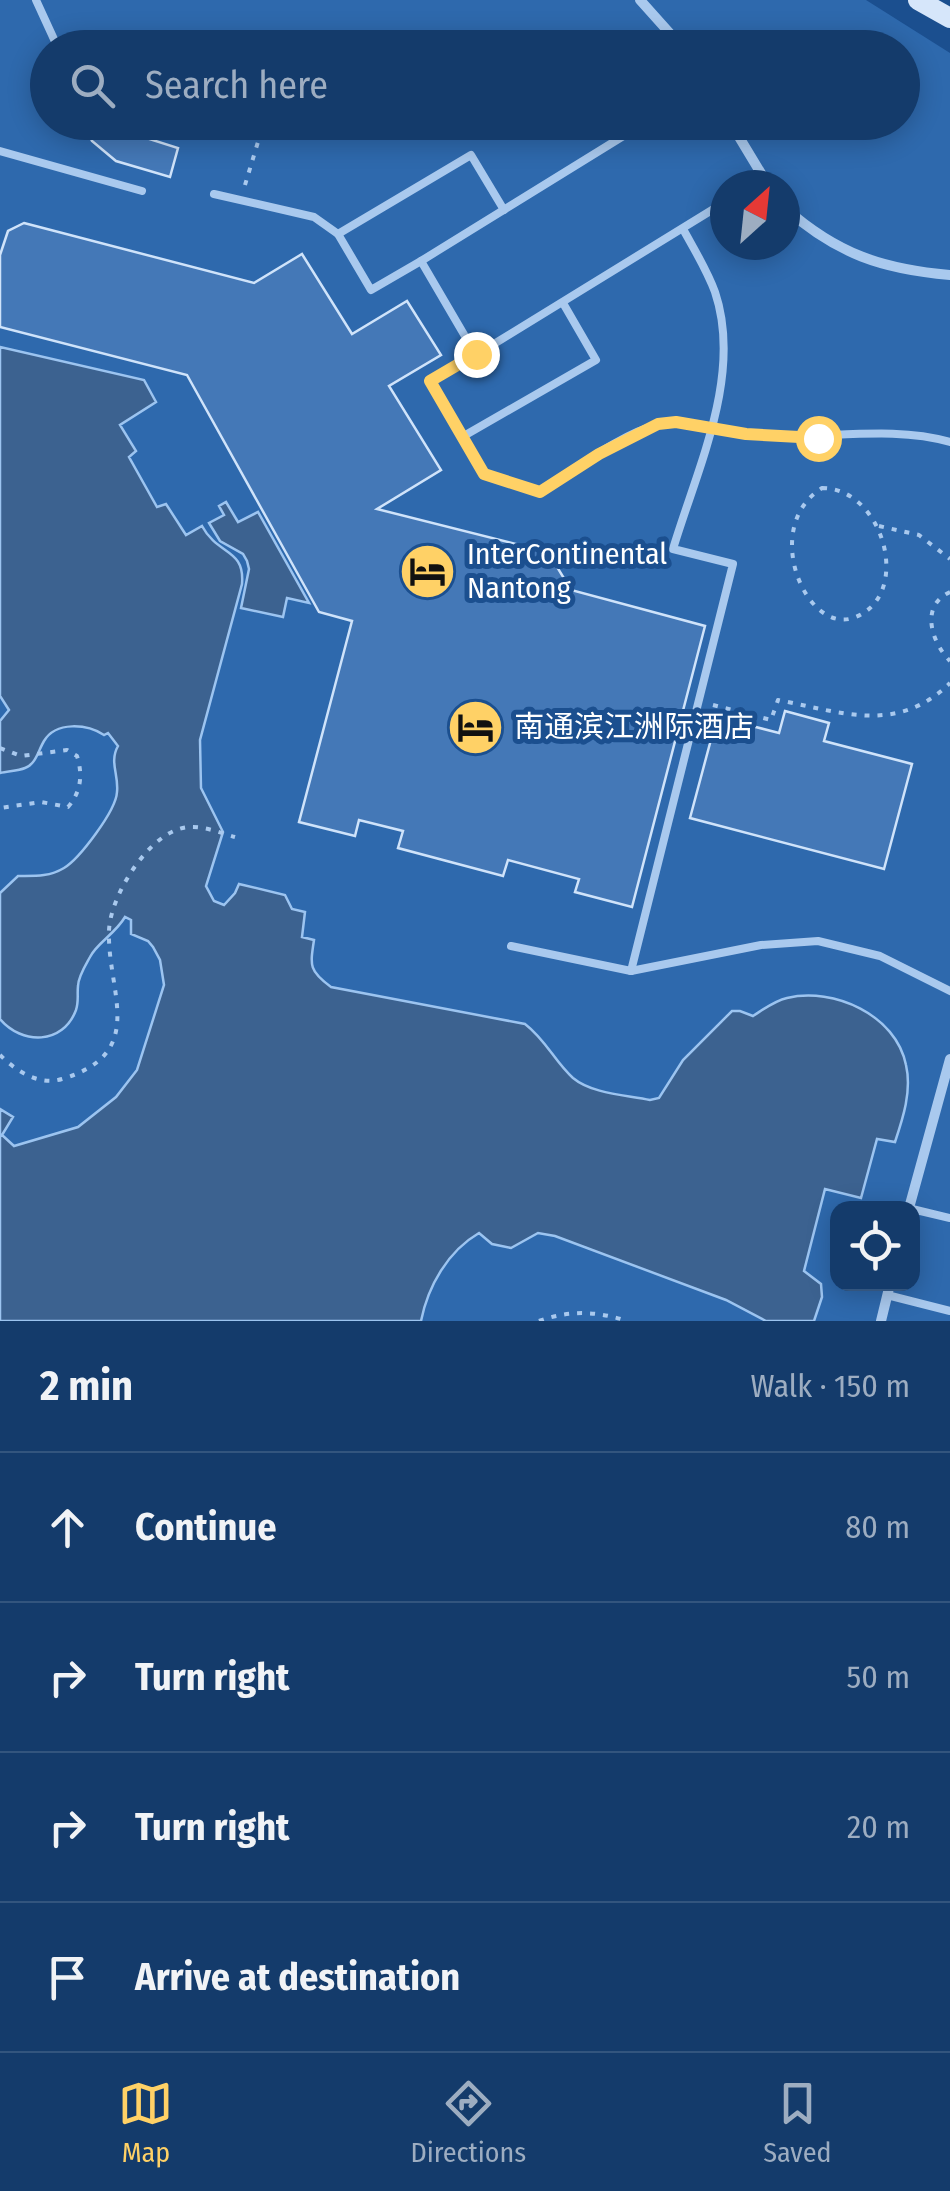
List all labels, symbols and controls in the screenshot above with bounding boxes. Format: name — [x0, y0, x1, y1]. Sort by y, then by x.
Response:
search box — [30, 30, 920, 140]
icon: search — [65, 58, 120, 113]
text: Search here — [145, 62, 328, 108]
north arrow — [710, 170, 800, 260]
route end — [454, 332, 500, 378]
route start — [796, 416, 842, 462]
place label: InterContinental Nantong — [467, 536, 667, 606]
hotel icon: InterContinental Nantong — [398, 541, 458, 601]
hotel icon: 南通滨江洲际酒店 — [445, 697, 505, 757]
place label: 南通滨江洲际酒店 — [514, 709, 754, 745]
map controls — [830, 1201, 920, 1291]
button: locate — [830, 1201, 920, 1291]
text: 2 min — [40, 1361, 133, 1411]
text: Walk · 150 m — [750, 1367, 910, 1405]
icon: ahead — [40, 1500, 95, 1555]
text: Continue — [135, 1504, 276, 1550]
text: 80 m — [845, 1508, 910, 1546]
icon: right — [40, 1650, 95, 1705]
text: Turn right — [135, 1654, 289, 1700]
text: 50 m — [847, 1658, 910, 1696]
icon: right — [40, 1800, 95, 1855]
text: Turn right — [135, 1804, 289, 1850]
text: 20 m — [847, 1808, 910, 1846]
icon: arrive — [40, 1950, 95, 2005]
text: Arrive at destination — [135, 1954, 460, 2000]
tab: Map — [118, 2076, 173, 2169]
tab: Directions — [410, 2076, 526, 2169]
tab: Saved — [763, 2076, 832, 2169]

